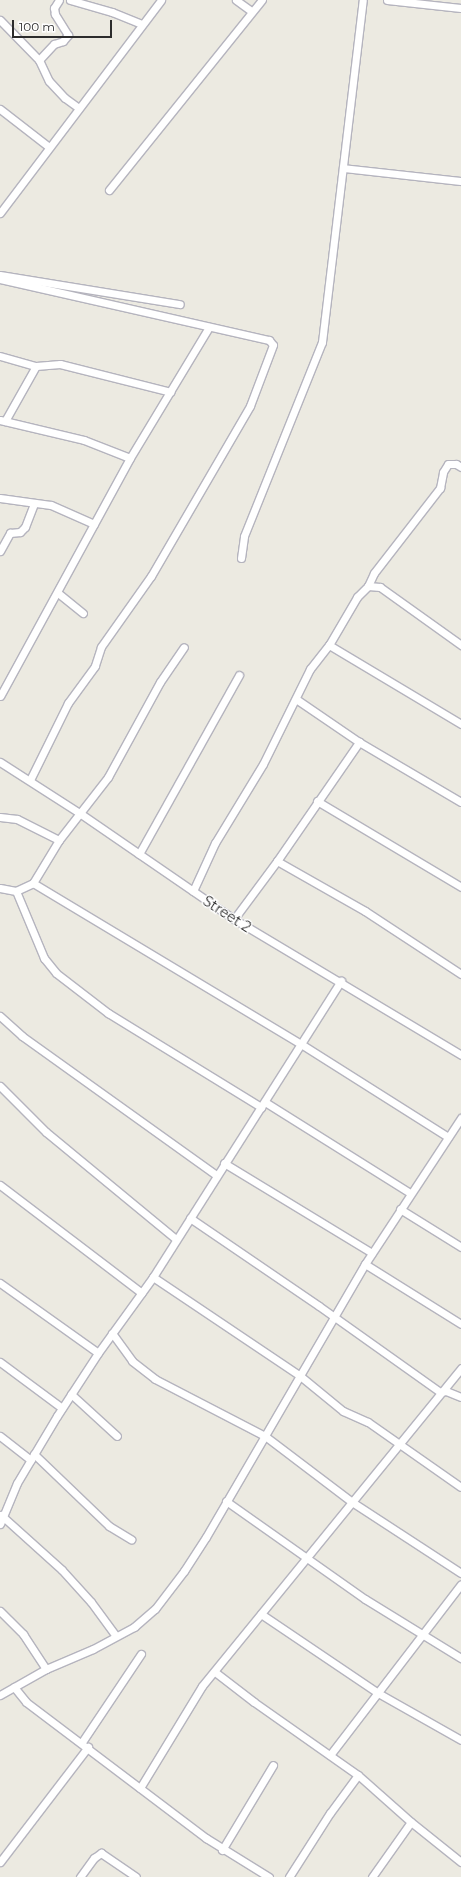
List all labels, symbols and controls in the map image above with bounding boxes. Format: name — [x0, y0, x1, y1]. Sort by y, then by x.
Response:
scale bar — [14, 12, 114, 38]
text: 100 m — [19, 19, 55, 34]
street label: Street 2 — [200, 892, 254, 936]

